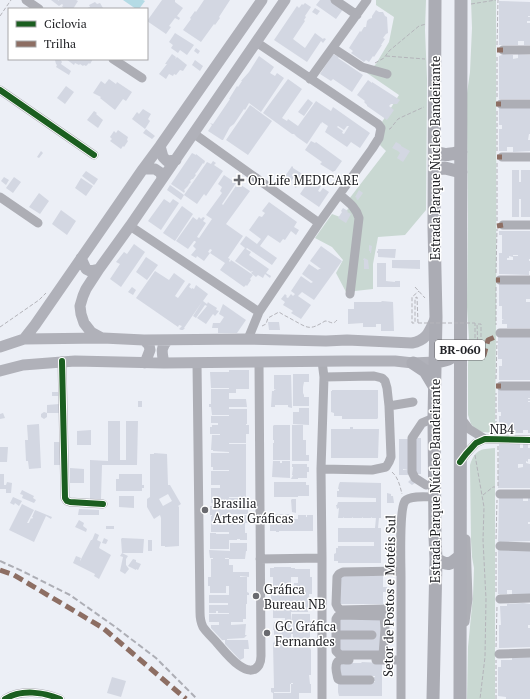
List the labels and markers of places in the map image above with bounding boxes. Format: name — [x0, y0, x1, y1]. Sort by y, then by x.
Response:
place label: On Life MEDICARE — [248, 171, 359, 189]
marker: On Life MEDICARE — [233, 174, 245, 186]
place label: Brasilia Artes Gráficas — [213, 494, 294, 527]
marker: Brasilia Artes Gráficas — [200, 505, 210, 515]
place label: Gráfica Bureau NB — [264, 580, 326, 613]
marker: Gráfica Bureau NB — [251, 591, 261, 601]
place label: GC Gráfica Fernandes — [275, 617, 337, 650]
marker: GC Gráfica Fernandes — [262, 628, 272, 638]

